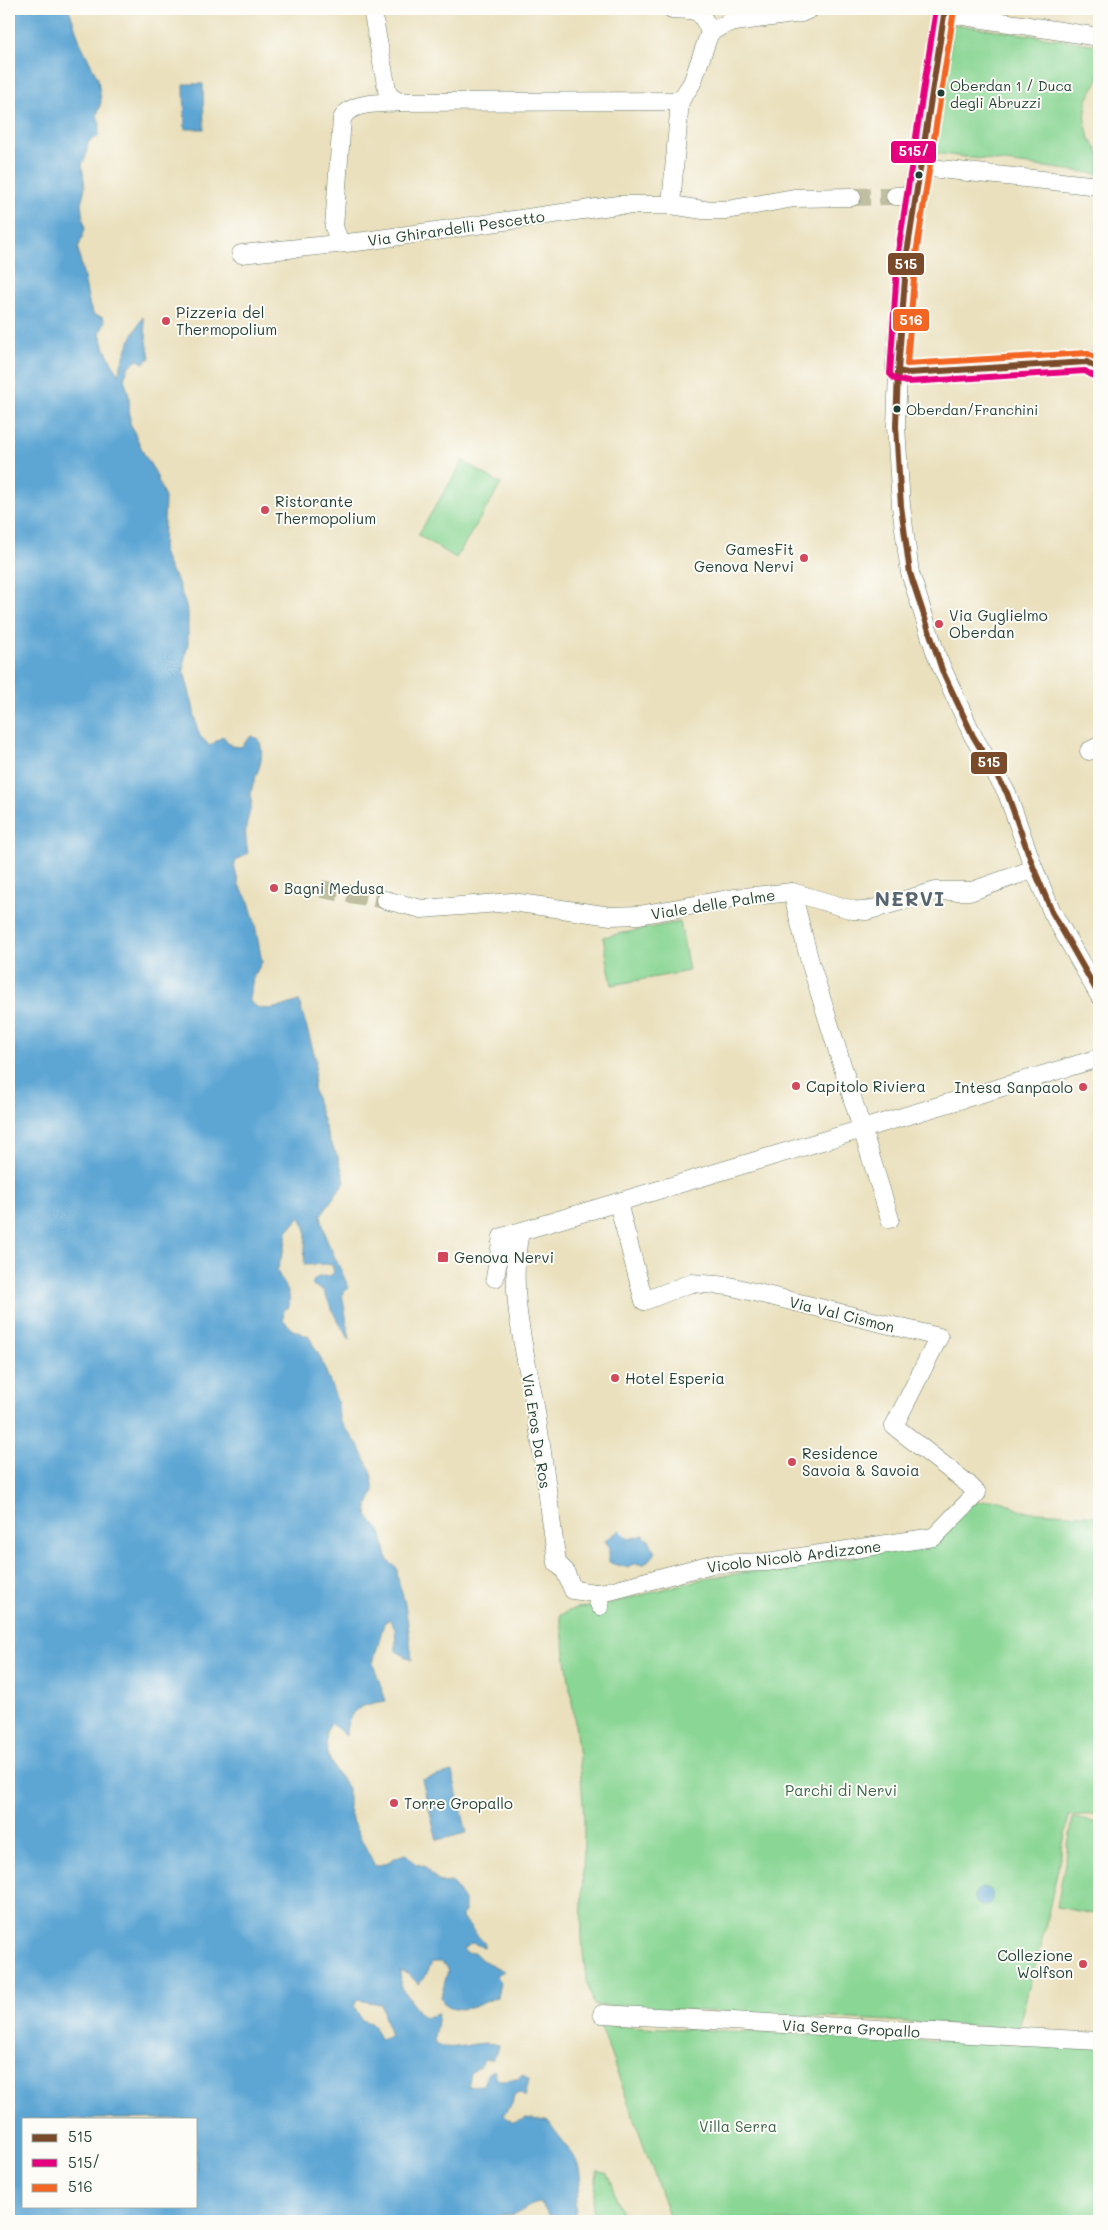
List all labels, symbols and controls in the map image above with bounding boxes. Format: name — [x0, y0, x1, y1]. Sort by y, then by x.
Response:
place label: Oberdan 1 / Duca degli Abruzzi — [950, 76, 1072, 112]
marker: Oberdan 1 / Duca degli Abruzzi — [936, 88, 946, 98]
line badge: 515/ — [890, 140, 937, 164]
text: 515/ — [899, 141, 929, 160]
unlabelled marker — [914, 170, 924, 180]
street label: Via Ghirardelli Pescetto — [366, 206, 546, 250]
line badge: 515 — [887, 252, 925, 276]
text: 515 — [895, 254, 917, 273]
place label: Pizzeria del Thermopolium — [176, 302, 277, 339]
line badge: 516 — [892, 308, 930, 332]
text: 516 — [900, 310, 922, 329]
marker: Pizzeria del Thermopolium — [160, 315, 172, 327]
place label: Oberdan/Franchini — [906, 400, 1038, 419]
marker: Oberdan/Franchini — [892, 404, 902, 414]
place label: Ristorante Thermopolium — [275, 491, 376, 528]
marker: Ristorante Thermopolium — [259, 504, 271, 516]
place label: GamesFit Genova Nervi — [694, 539, 794, 576]
marker: GamesFit Genova Nervi — [798, 552, 810, 564]
place label: Via Guglielmo Oberdan — [949, 605, 1048, 642]
marker: Via Guglielmo Oberdan — [933, 618, 945, 630]
line badge: 515 — [970, 751, 1008, 775]
text: 515 — [978, 752, 1000, 771]
place label: Bagni Medusa — [284, 878, 385, 898]
marker: Bagni Medusa — [268, 882, 280, 894]
street label: Viale delle Palme — [650, 884, 776, 924]
district label: NERVI — [875, 885, 945, 911]
place label: Capitolo Riviera — [806, 1076, 926, 1096]
place label: Intesa Sanpaolo — [955, 1077, 1073, 1097]
marker: Capitolo Riviera — [790, 1080, 802, 1092]
marker: Intesa Sanpaolo — [1077, 1081, 1089, 1093]
place label: Genova Nervi — [454, 1247, 554, 1267]
marker: Genova Nervi — [436, 1250, 450, 1264]
street label: Via Val Cismon — [787, 1291, 897, 1337]
place label: Hotel Esperia — [625, 1368, 725, 1388]
street label: Via Eros Da Ros — [518, 1372, 556, 1490]
marker: Hotel Esperia — [609, 1372, 621, 1384]
place label: Residence Savoia & Savoia — [802, 1443, 920, 1480]
marker: Residence Savoia & Savoia — [786, 1456, 798, 1468]
street label: Vicolo Nicolò Ardizzone — [706, 1535, 882, 1577]
park label: Parchi di Nervi — [785, 1780, 897, 1800]
place label: Torre Gropallo — [404, 1793, 513, 1813]
marker: Torre Gropallo — [388, 1797, 400, 1809]
place label: Collezione Wolfson — [997, 1945, 1073, 1982]
marker: Collezione Wolfson — [1077, 1958, 1089, 1970]
street label: Via Serra Gropallo — [782, 2014, 920, 2042]
park label: Villa Serra — [699, 2116, 777, 2136]
legend — [22, 2118, 198, 2208]
text: 515 — [68, 2126, 92, 2146]
text: 515/ — [68, 2152, 100, 2172]
text: 516 — [68, 2176, 93, 2196]

